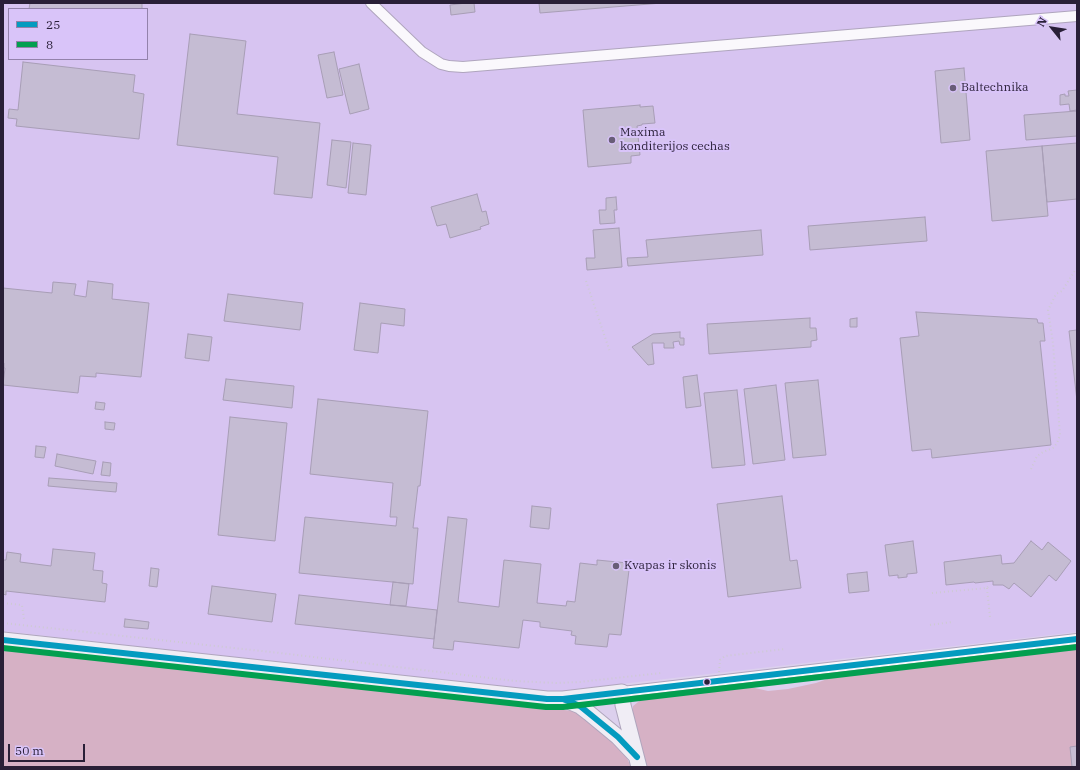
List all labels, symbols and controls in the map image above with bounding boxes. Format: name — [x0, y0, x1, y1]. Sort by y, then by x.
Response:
legend — [8, 8, 148, 60]
north arrow — [1032, 8, 1072, 48]
text: N — [1033, 15, 1050, 29]
text: 25 — [46, 17, 60, 32]
text: 8 — [46, 37, 53, 52]
place label: Baltechnika — [961, 81, 1029, 95]
marker: Baltechnika — [948, 83, 958, 93]
place label: Maxima konditerijos cechas — [620, 126, 730, 154]
marker: Maxima konditerijos cechas — [607, 135, 617, 145]
place label: Kvapas ir skonis — [624, 559, 716, 573]
marker: Kvapas ir skonis — [611, 561, 621, 571]
unlabelled marker — [702, 677, 712, 687]
scale bar — [10, 736, 87, 762]
text: 50 m — [15, 743, 44, 758]

